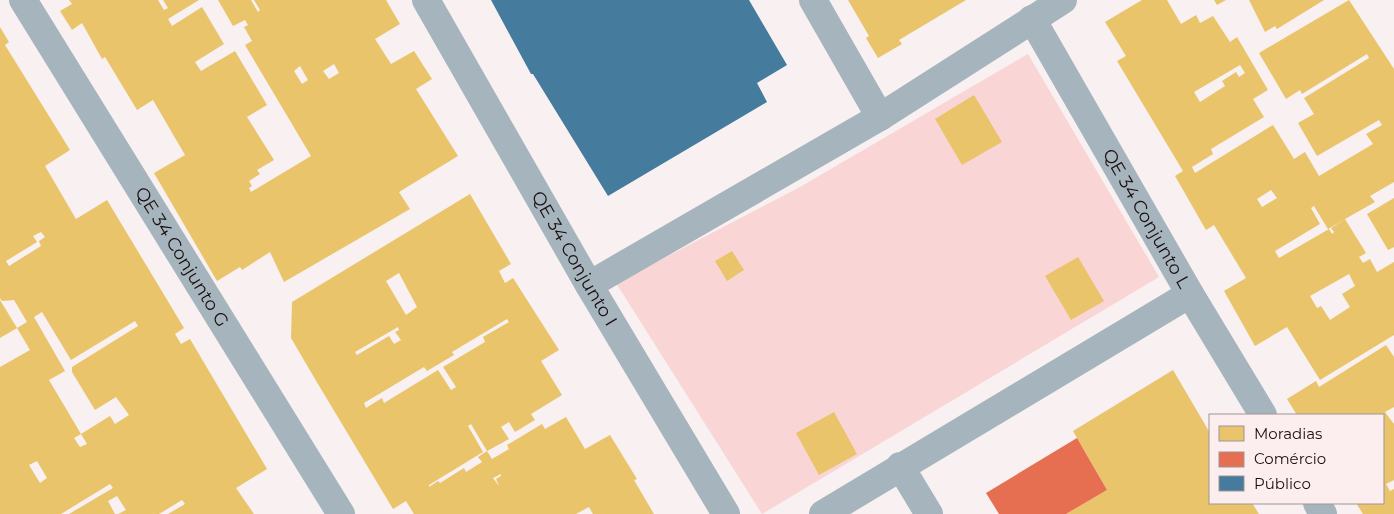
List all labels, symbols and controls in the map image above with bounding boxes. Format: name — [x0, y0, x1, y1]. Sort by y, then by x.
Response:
street label: QE 34 Conjunto L — [1098, 145, 1195, 292]
street label: QE 34 Conjunto G — [130, 183, 233, 331]
street label: QE 34 Conjunto I — [527, 187, 622, 330]
legend — [1209, 414, 1384, 504]
text: Moradias — [1254, 424, 1322, 443]
text: Comércio — [1254, 449, 1326, 468]
text: Público — [1254, 474, 1311, 493]

